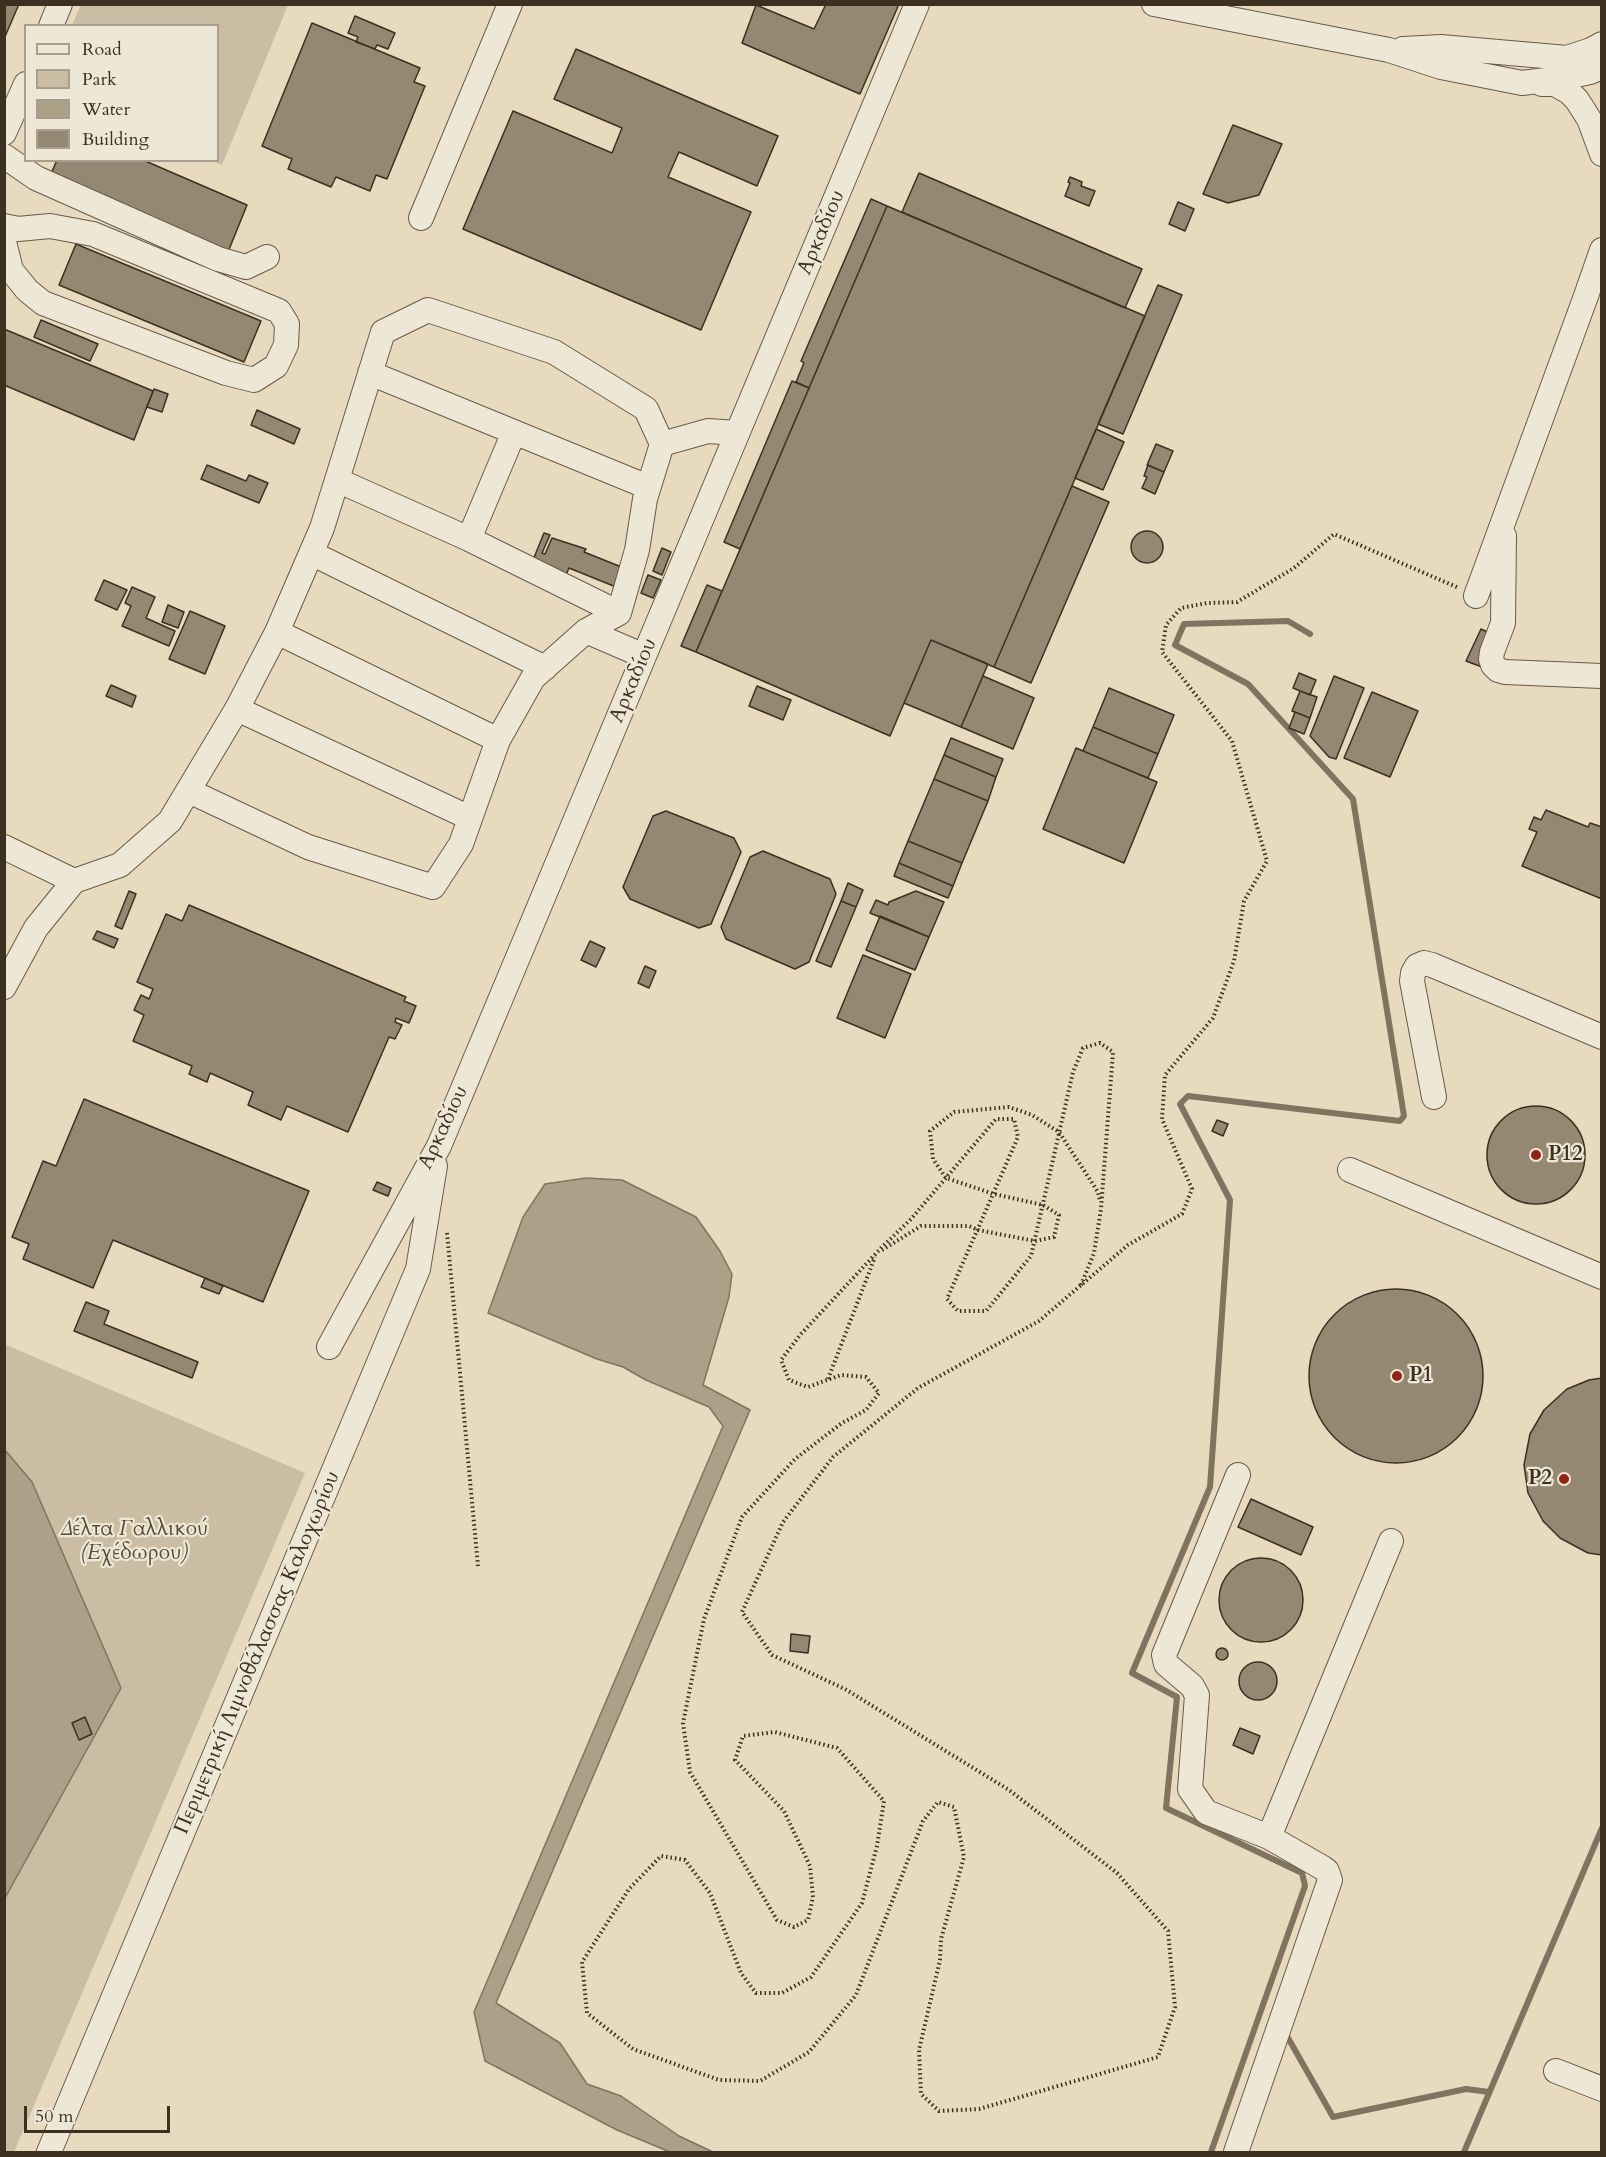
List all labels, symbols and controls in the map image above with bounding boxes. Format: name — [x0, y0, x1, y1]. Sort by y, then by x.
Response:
legend — [24, 24, 219, 162]
text: Road — [82, 37, 122, 62]
text: Park — [82, 67, 117, 92]
text: Water — [82, 97, 130, 122]
text: Building — [82, 127, 149, 152]
street label: Αρκαδίου — [793, 187, 851, 279]
street label: Αρκαδίου — [605, 635, 663, 727]
street label: Αρκαδίου — [414, 1082, 474, 1174]
place label: P12 — [1548, 1142, 1583, 1168]
marker: P12 — [1529, 1148, 1543, 1162]
place label: P1 — [1409, 1363, 1433, 1389]
marker: P1 — [1390, 1369, 1404, 1383]
place label: P2 — [1528, 1466, 1552, 1492]
street label: Περιμετρική Λιμνοθάλασσας Καλοχωρίου — [170, 1468, 346, 1838]
marker: P2 — [1557, 1472, 1571, 1486]
park label: Δέλτα Γαλλικού (Εχέδωρου) — [60, 1517, 208, 1567]
scale bar — [27, 2094, 172, 2132]
text: 50 m — [35, 2104, 74, 2129]

